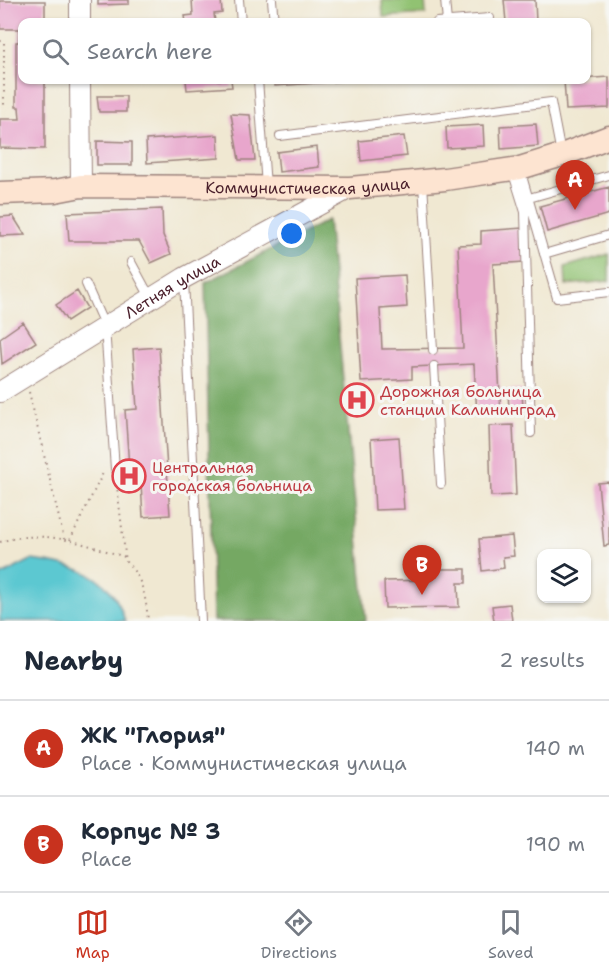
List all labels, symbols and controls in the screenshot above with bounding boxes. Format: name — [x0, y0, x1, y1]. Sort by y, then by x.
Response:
search box — [18, 18, 591, 84]
icon: search — [39, 35, 72, 68]
text: Search here — [87, 37, 213, 66]
pin: A — [556, 160, 594, 210]
street label: Коммунистическая улица — [205, 172, 411, 199]
your location — [277, 219, 306, 248]
street label: Летняя улица — [121, 250, 224, 323]
place label: Дорожная больница станции Калининград — [380, 381, 556, 420]
hospital icon: Дорожная больница станции Калининград — [339, 382, 375, 418]
place label: Центральная городская больница — [152, 457, 312, 496]
hospital icon: Центральная городская больница — [111, 458, 147, 494]
pin: B — [402, 546, 442, 595]
map controls — [537, 549, 591, 603]
button: layers — [537, 549, 591, 603]
text: Nearby — [24, 643, 123, 678]
text: 2 results — [499, 647, 585, 673]
text: ЖК "Глория" — [81, 721, 225, 750]
text: A — [36, 735, 51, 761]
text: 140 m — [526, 735, 585, 761]
text: Place · Коммунистическая улица — [81, 750, 407, 776]
text: Корпус № 3 — [81, 817, 220, 846]
text: B — [37, 831, 50, 857]
text: 190 m — [526, 831, 585, 857]
text: Place — [81, 846, 132, 872]
tab: Map — [76, 906, 110, 963]
tab: Directions — [261, 906, 337, 963]
tab: Saved — [488, 906, 534, 963]

